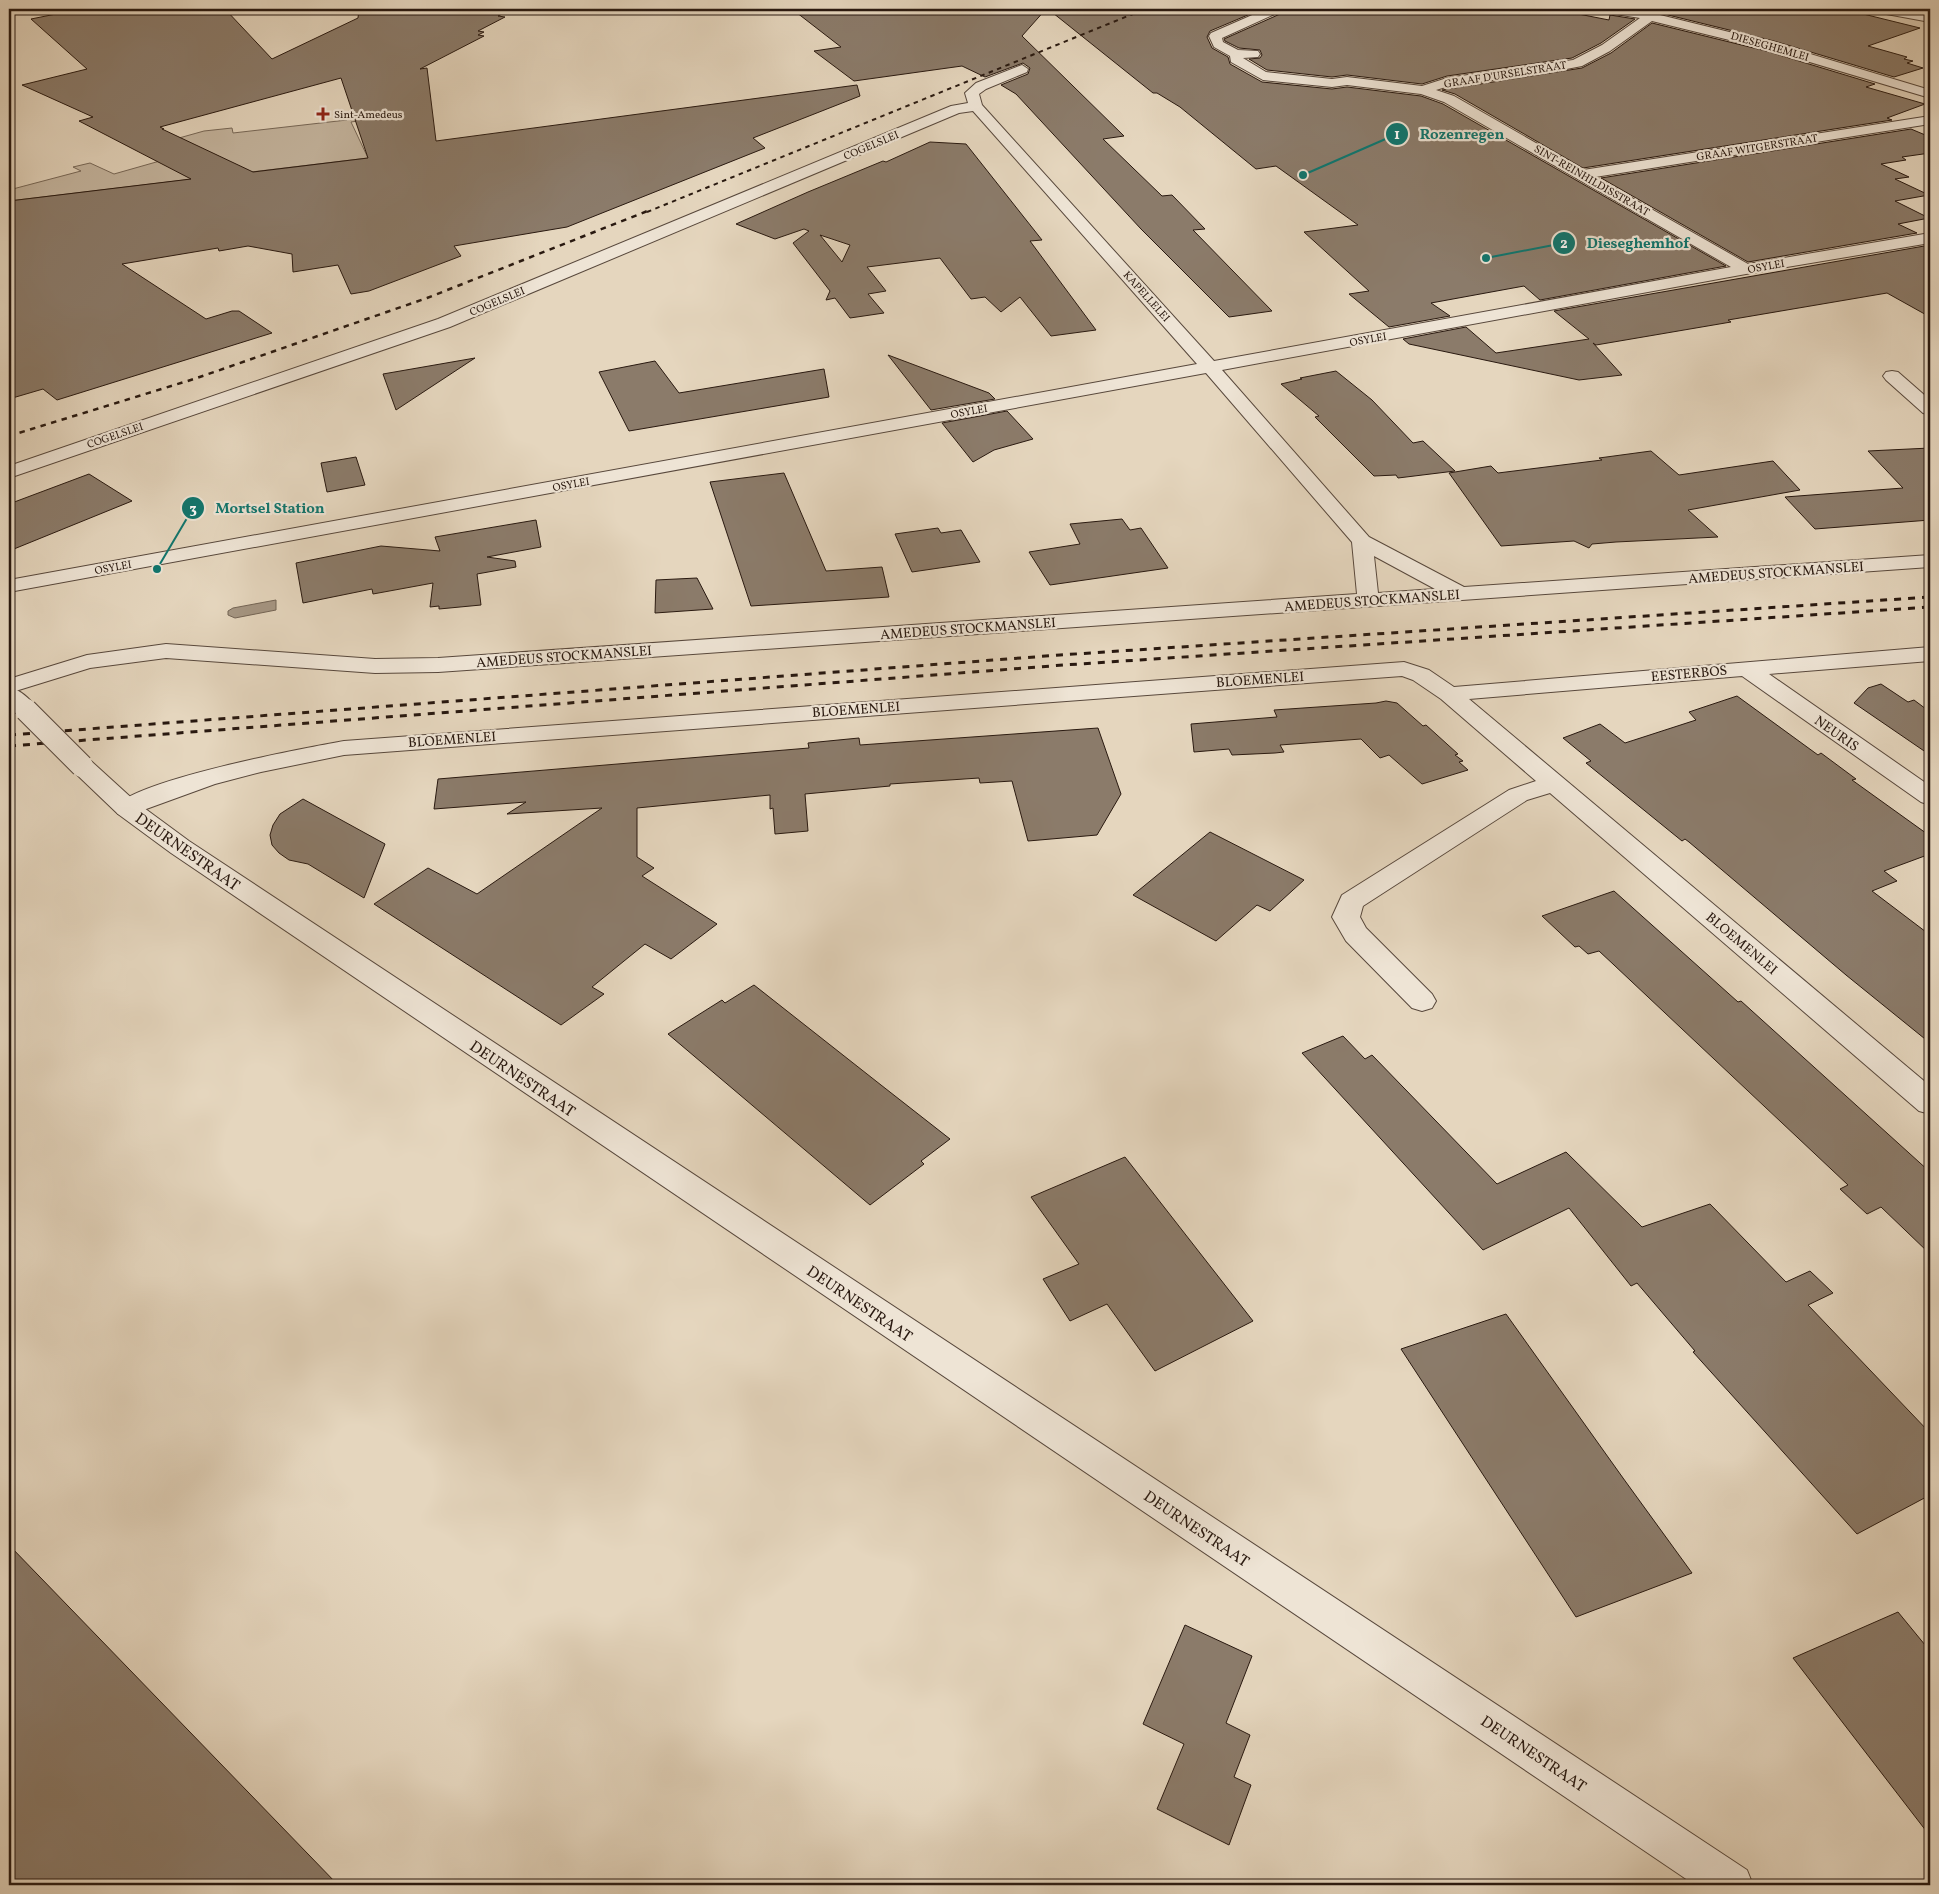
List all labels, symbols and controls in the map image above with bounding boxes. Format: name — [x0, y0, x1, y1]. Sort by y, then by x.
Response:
street label: DIESEGHEMLEI — [1729, 29, 1811, 66]
street label: GRAAF D'URSELSTRAAT — [1443, 58, 1568, 93]
marker: Sint-Amedeus — [316, 107, 330, 121]
place label: Sint-Amedeus — [334, 108, 403, 123]
callout: Rozenregen — [1385, 119, 1514, 149]
text: 1 — [1394, 125, 1400, 146]
text: Rozenregen — [1420, 125, 1504, 146]
street label: COGELSLEI — [842, 128, 902, 165]
street label: GRAAF WITGERSTRAAT — [1695, 131, 1820, 165]
street label: SINT-REINHILDISSTRAAT — [1531, 142, 1652, 221]
callout: Dieseghemhof — [1552, 228, 1699, 258]
text: 2 — [1560, 234, 1568, 255]
text: Dieseghemhof — [1587, 234, 1690, 255]
street label: OSYLEI — [1746, 257, 1786, 278]
street label: KAPELLELEI — [1119, 268, 1173, 326]
street label: COGELSLEI — [468, 284, 528, 321]
street label: OSYLEI — [1348, 330, 1388, 351]
street label: OSYLEI — [949, 402, 989, 423]
street label: COGELSLEI — [85, 420, 146, 453]
street label: OSYLEI — [551, 475, 591, 496]
callout: Mortsel Station — [180, 493, 335, 523]
text: 3 — [189, 499, 197, 520]
text: Mortsel Station — [215, 499, 325, 520]
street label: OSYLEI — [93, 558, 133, 579]
street label: AMEDEUS STOCKMANSLEI — [1688, 558, 1865, 589]
street label: AMEDEUS STOCKMANSLEI — [1284, 586, 1461, 617]
street label: AMEDEUS STOCKMANSLEI — [880, 614, 1057, 645]
street label: AMEDEUS STOCKMANSLEI — [476, 642, 653, 673]
street label: EESTERBOS — [1650, 662, 1728, 687]
street label: BLOEMENLEI — [1215, 668, 1305, 693]
street label: BLOEMENLEI — [811, 698, 901, 723]
street label: NEURIS — [1810, 712, 1862, 756]
street label: BLOEMENLEI — [407, 728, 497, 753]
street label: DEURNESTRAAT — [130, 808, 244, 897]
street label: BLOEMENLEI — [1701, 909, 1781, 980]
street label: DEURNESTRAAT — [465, 1036, 579, 1123]
street label: DEURNESTRAAT — [802, 1261, 916, 1348]
street label: DEURNESTRAAT — [1139, 1486, 1253, 1573]
street label: DEURNESTRAAT — [1476, 1711, 1590, 1798]

